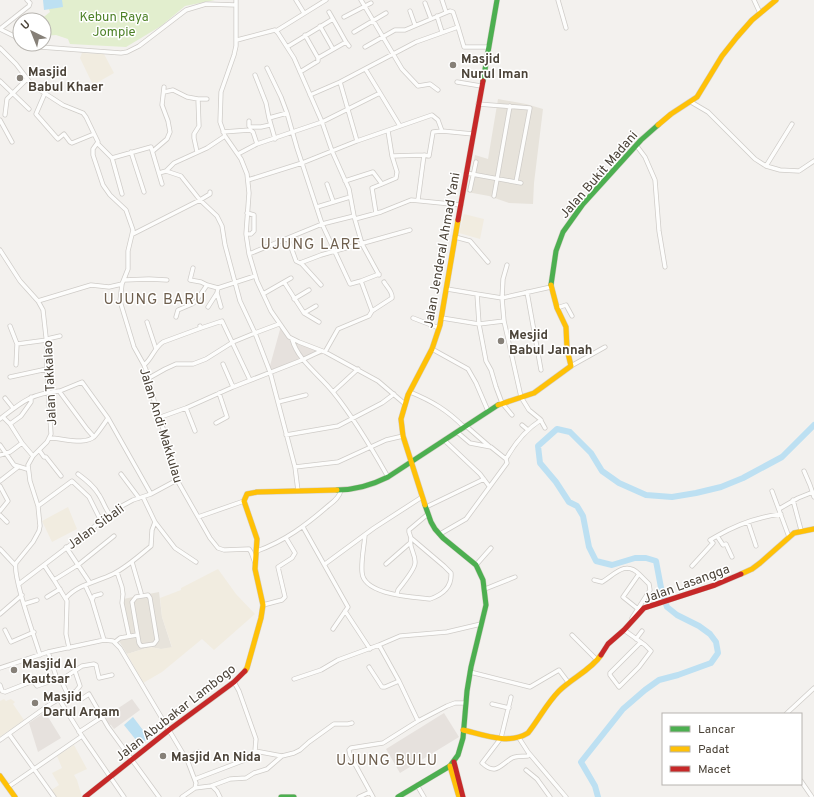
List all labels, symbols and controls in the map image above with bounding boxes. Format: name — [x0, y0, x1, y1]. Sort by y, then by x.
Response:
park label: Kebun Raya Jompie — [79, 10, 149, 41]
north arrow — [12, 12, 52, 52]
text: U — [18, 18, 34, 33]
place label: Masjid Nurul Iman — [461, 52, 528, 83]
marker: Masjid Nurul Iman — [448, 60, 458, 70]
place label: Masjid Babul Khaer — [28, 65, 104, 96]
marker: Masjid Babul Khaer — [15, 73, 25, 83]
street label: Jalan Bukit Madani — [557, 128, 642, 222]
street label: Jalan Jenderal Ahmad Yani — [421, 171, 465, 329]
district label: UJUNG LARE — [261, 236, 361, 255]
district label: UJUNG BARU — [104, 291, 206, 310]
place label: Mesjid Babul Jannah — [509, 328, 593, 359]
marker: Mesjid Babul Jannah — [496, 336, 506, 346]
street label: Jalan Takkalao — [41, 340, 61, 426]
street label: Jalan Andi Makkulau — [135, 366, 185, 485]
street label: Jalan Sibali — [64, 501, 128, 554]
street label: Jalan Lasangga — [641, 562, 732, 608]
place label: Masjid Al Kautsar — [22, 657, 77, 688]
street label: Jalan Abubakar Lambogo — [113, 662, 240, 766]
marker: Masjid Al Kautsar — [9, 665, 19, 675]
place label: Masjid Darul Arqam — [43, 690, 120, 721]
marker: Masjid Darul Arqam — [30, 698, 40, 708]
legend — [662, 713, 802, 785]
text: Lancar — [698, 722, 735, 738]
text: Padat — [698, 742, 729, 758]
place label: Masjid An Nida — [171, 750, 261, 766]
marker: Masjid An Nida — [158, 751, 168, 761]
district label: UJUNG BULU — [336, 752, 438, 771]
text: Macet — [698, 762, 731, 778]

